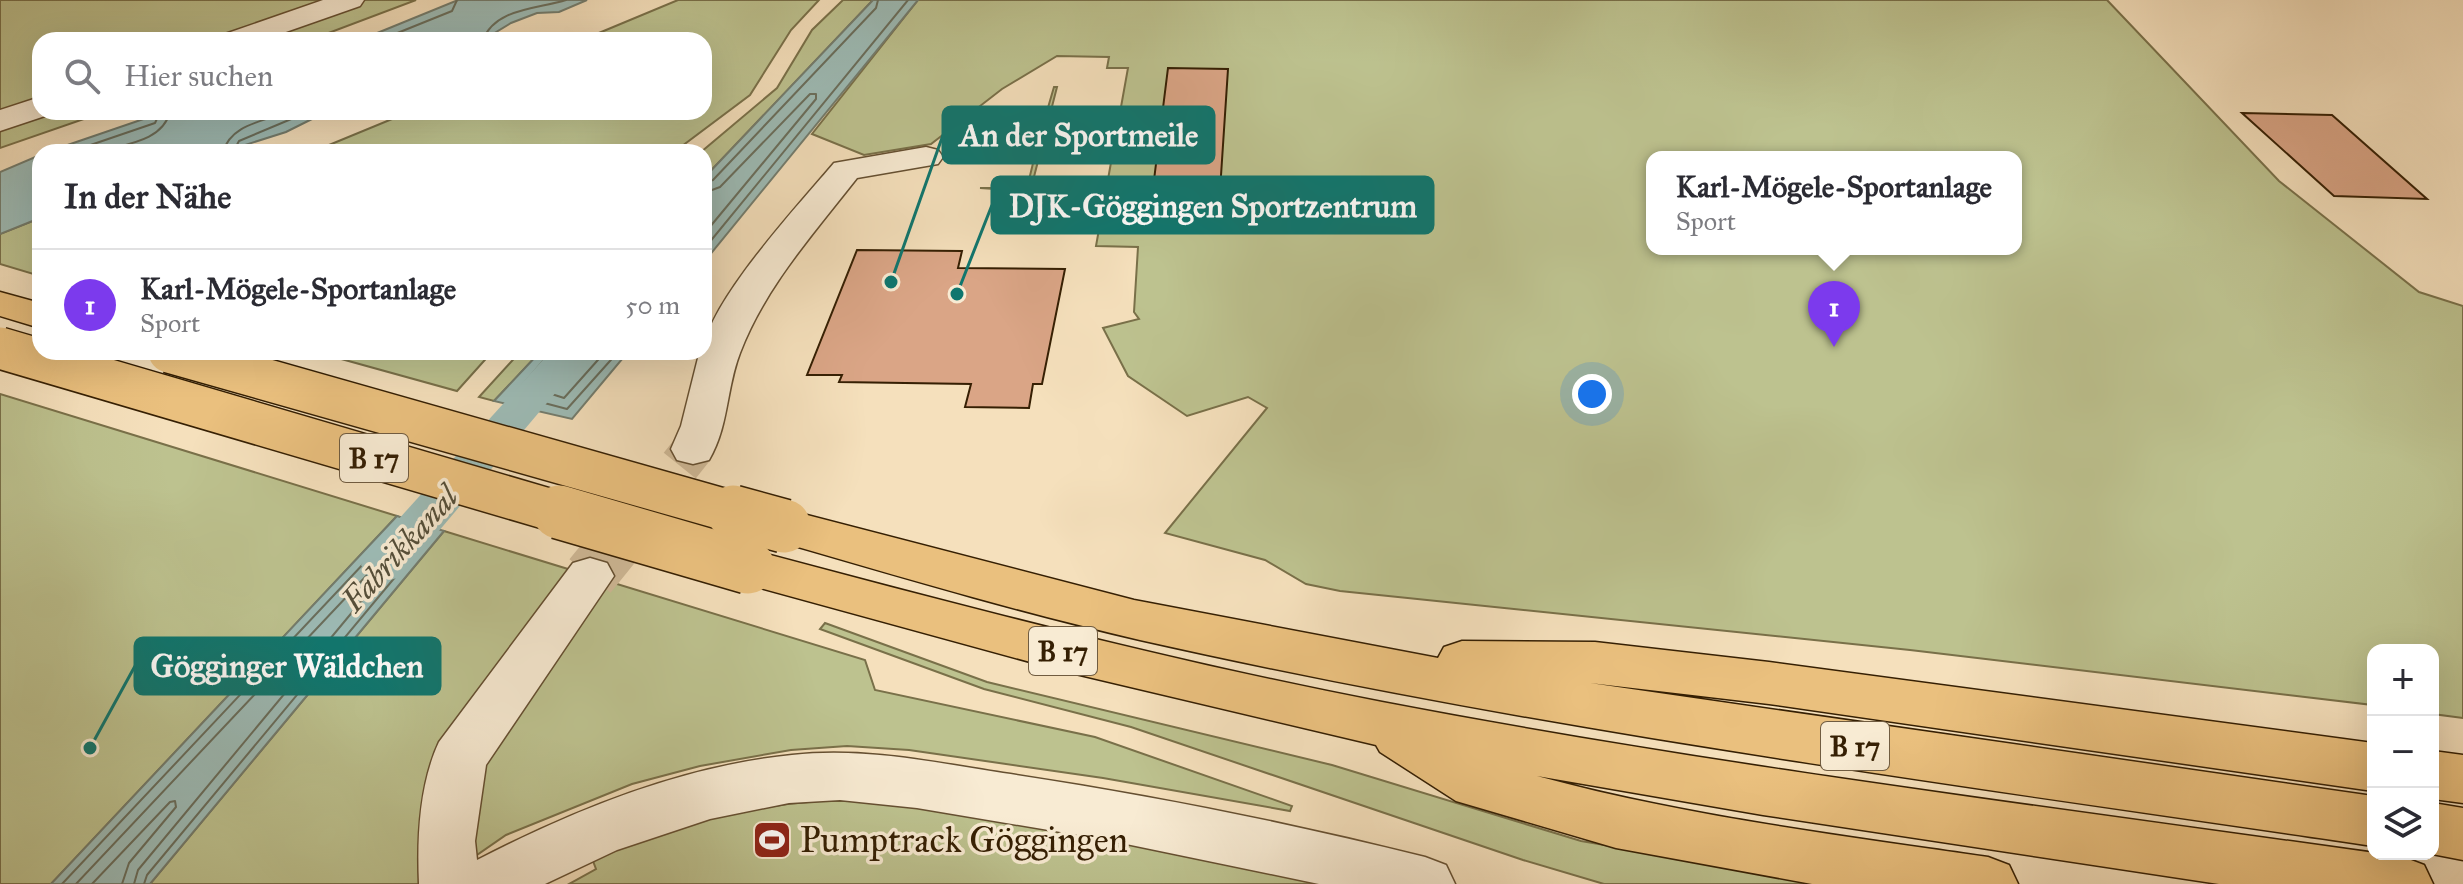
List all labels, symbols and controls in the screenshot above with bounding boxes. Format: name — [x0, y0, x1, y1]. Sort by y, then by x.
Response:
search box — [32, 32, 712, 120]
icon: search — [60, 54, 104, 98]
text: Hier suchen — [124, 58, 273, 94]
callout: An der Sportmeile — [943, 107, 1214, 163]
text: An der Sportmeile — [958, 116, 1198, 155]
popup — [1646, 151, 2022, 255]
text: Karl-Mögele-Sportanlage — [1676, 169, 1992, 205]
text: In der Nähe — [64, 176, 231, 217]
callout: DJK-Göggingen Sportzentrum — [992, 177, 1433, 233]
text: DJK-Göggingen Sportzentrum — [1009, 187, 1417, 226]
text: Sport — [1676, 205, 1736, 237]
text: Karl-Mögele-Sportanlage — [140, 271, 456, 307]
pin: 1 — [1808, 281, 1860, 347]
text: 1 — [85, 289, 95, 321]
text: 50 m — [625, 289, 680, 321]
text: Sport — [140, 307, 200, 339]
your location — [1572, 374, 1612, 414]
road number: B 17 — [340, 434, 408, 482]
water label: Fabrikkanal — [333, 476, 468, 621]
road number: B 17 — [1029, 627, 1097, 675]
callout: Gögginger Wäldchen — [135, 638, 440, 694]
map controls — [2367, 644, 2439, 860]
button: + — [2367, 644, 2439, 716]
text: Gögginger Wäldchen — [151, 647, 424, 686]
button: − — [2367, 716, 2439, 788]
road number: B 17 — [1821, 722, 1889, 770]
button: layers — [2367, 788, 2439, 860]
place label: Pumptrack Göggingen — [800, 818, 1128, 862]
sports icon: Pumptrack Göggingen — [751, 819, 793, 861]

